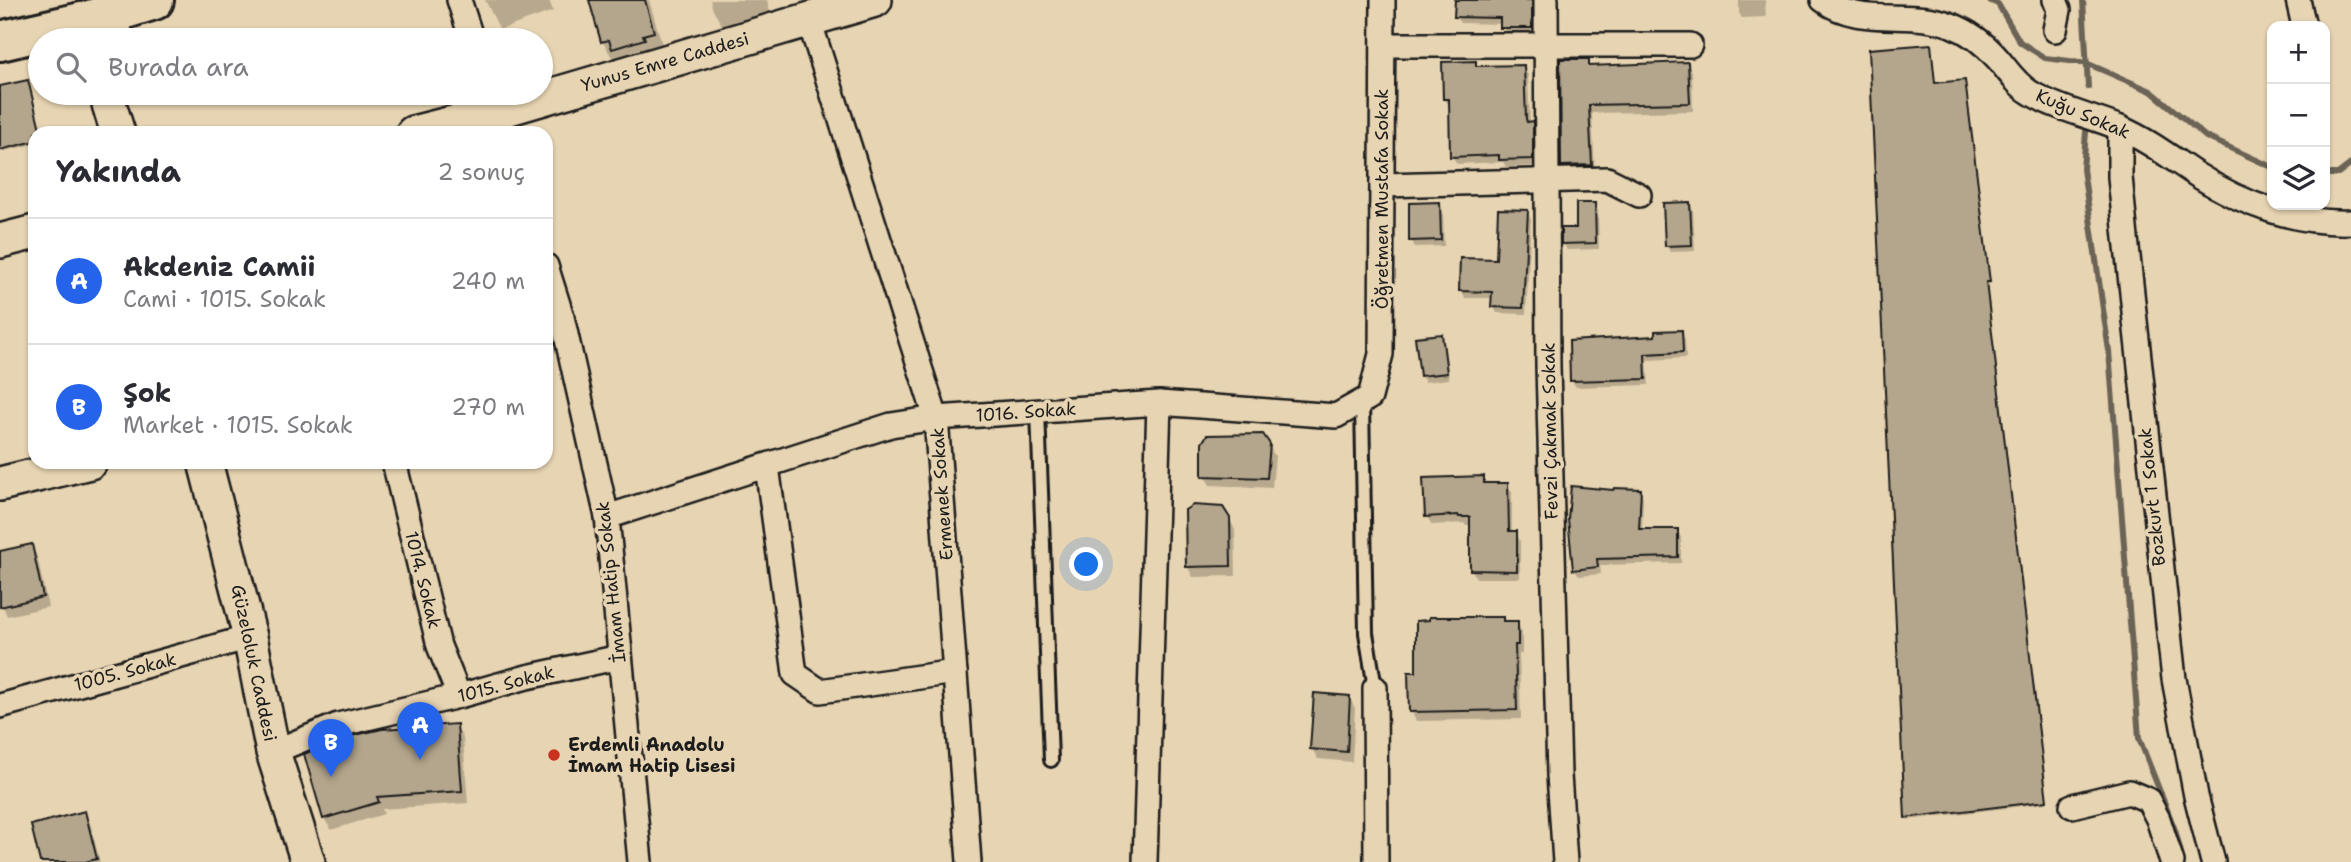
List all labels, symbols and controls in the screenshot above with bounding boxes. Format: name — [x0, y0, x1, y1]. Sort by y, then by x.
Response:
map controls — [2267, 21, 2330, 210]
button: + — [2267, 21, 2330, 84]
street label: Yunus Emre Caddesi — [578, 27, 752, 97]
search box — [28, 28, 553, 105]
icon: search — [52, 48, 90, 86]
text: Burada ara — [108, 49, 249, 84]
street label: Kuğu Sokak — [2032, 83, 2134, 145]
button: − — [2267, 84, 2330, 147]
street label: Öğretmen Mustafa Sokak — [1370, 89, 1394, 309]
button: layers — [2267, 147, 2330, 210]
text: Yakında — [56, 151, 181, 192]
text: 2 sonuç — [438, 157, 525, 187]
text: Akdeniz Camii — [123, 249, 316, 284]
text: A — [70, 266, 88, 296]
text: 240 m — [451, 266, 525, 296]
text: Cami · 1015. Sokak — [123, 284, 326, 314]
street label: Fevzi Çakmak Sokak — [1536, 342, 1564, 520]
text: Şok — [123, 375, 172, 410]
text: B — [72, 392, 86, 422]
text: 270 m — [451, 392, 525, 422]
street label: 1016. Sokak — [975, 397, 1077, 427]
text: Market · 1015. Sokak — [123, 410, 353, 440]
street label: Ermenek Sokak — [925, 427, 959, 561]
street label: Bozkurt 1 Sokak — [2133, 427, 2171, 567]
street label: İmam Hatip Sokak — [591, 500, 631, 664]
street label: 1014. Sokak — [399, 529, 447, 631]
your location — [1069, 547, 1103, 581]
street label: Güzeloluk Caddesi — [226, 582, 282, 744]
street label: 1005. Sokak — [71, 647, 179, 697]
street label: 1015. Sokak — [455, 660, 557, 708]
pin: A — [397, 702, 443, 760]
pin: B — [308, 719, 354, 777]
place label: Erdemli Anadolu İmam Hatip Lisesi — [568, 733, 736, 778]
marker: Erdemli Anadolu İmam Hatip Lisesi — [546, 747, 562, 763]

